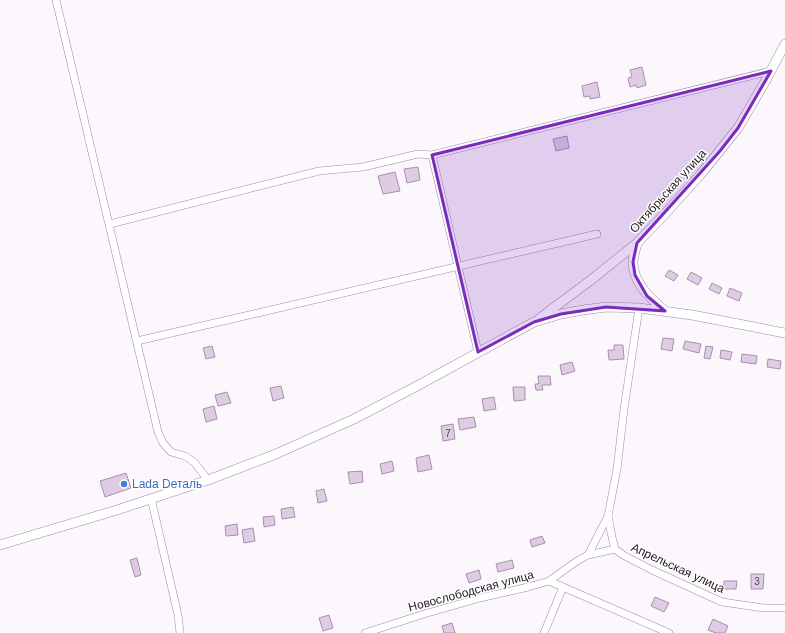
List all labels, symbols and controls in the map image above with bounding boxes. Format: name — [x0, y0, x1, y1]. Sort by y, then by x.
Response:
street label: Октябрьская улица — [627, 146, 709, 236]
house number: 7 — [445, 428, 451, 439]
place label: Lada Dеталь — [132, 477, 202, 491]
marker: Lada Dеталь — [119, 479, 129, 489]
street label: Апрельская улица — [629, 540, 727, 596]
street label: Новослободская улица — [407, 567, 536, 615]
house number: 3 — [754, 576, 760, 587]

